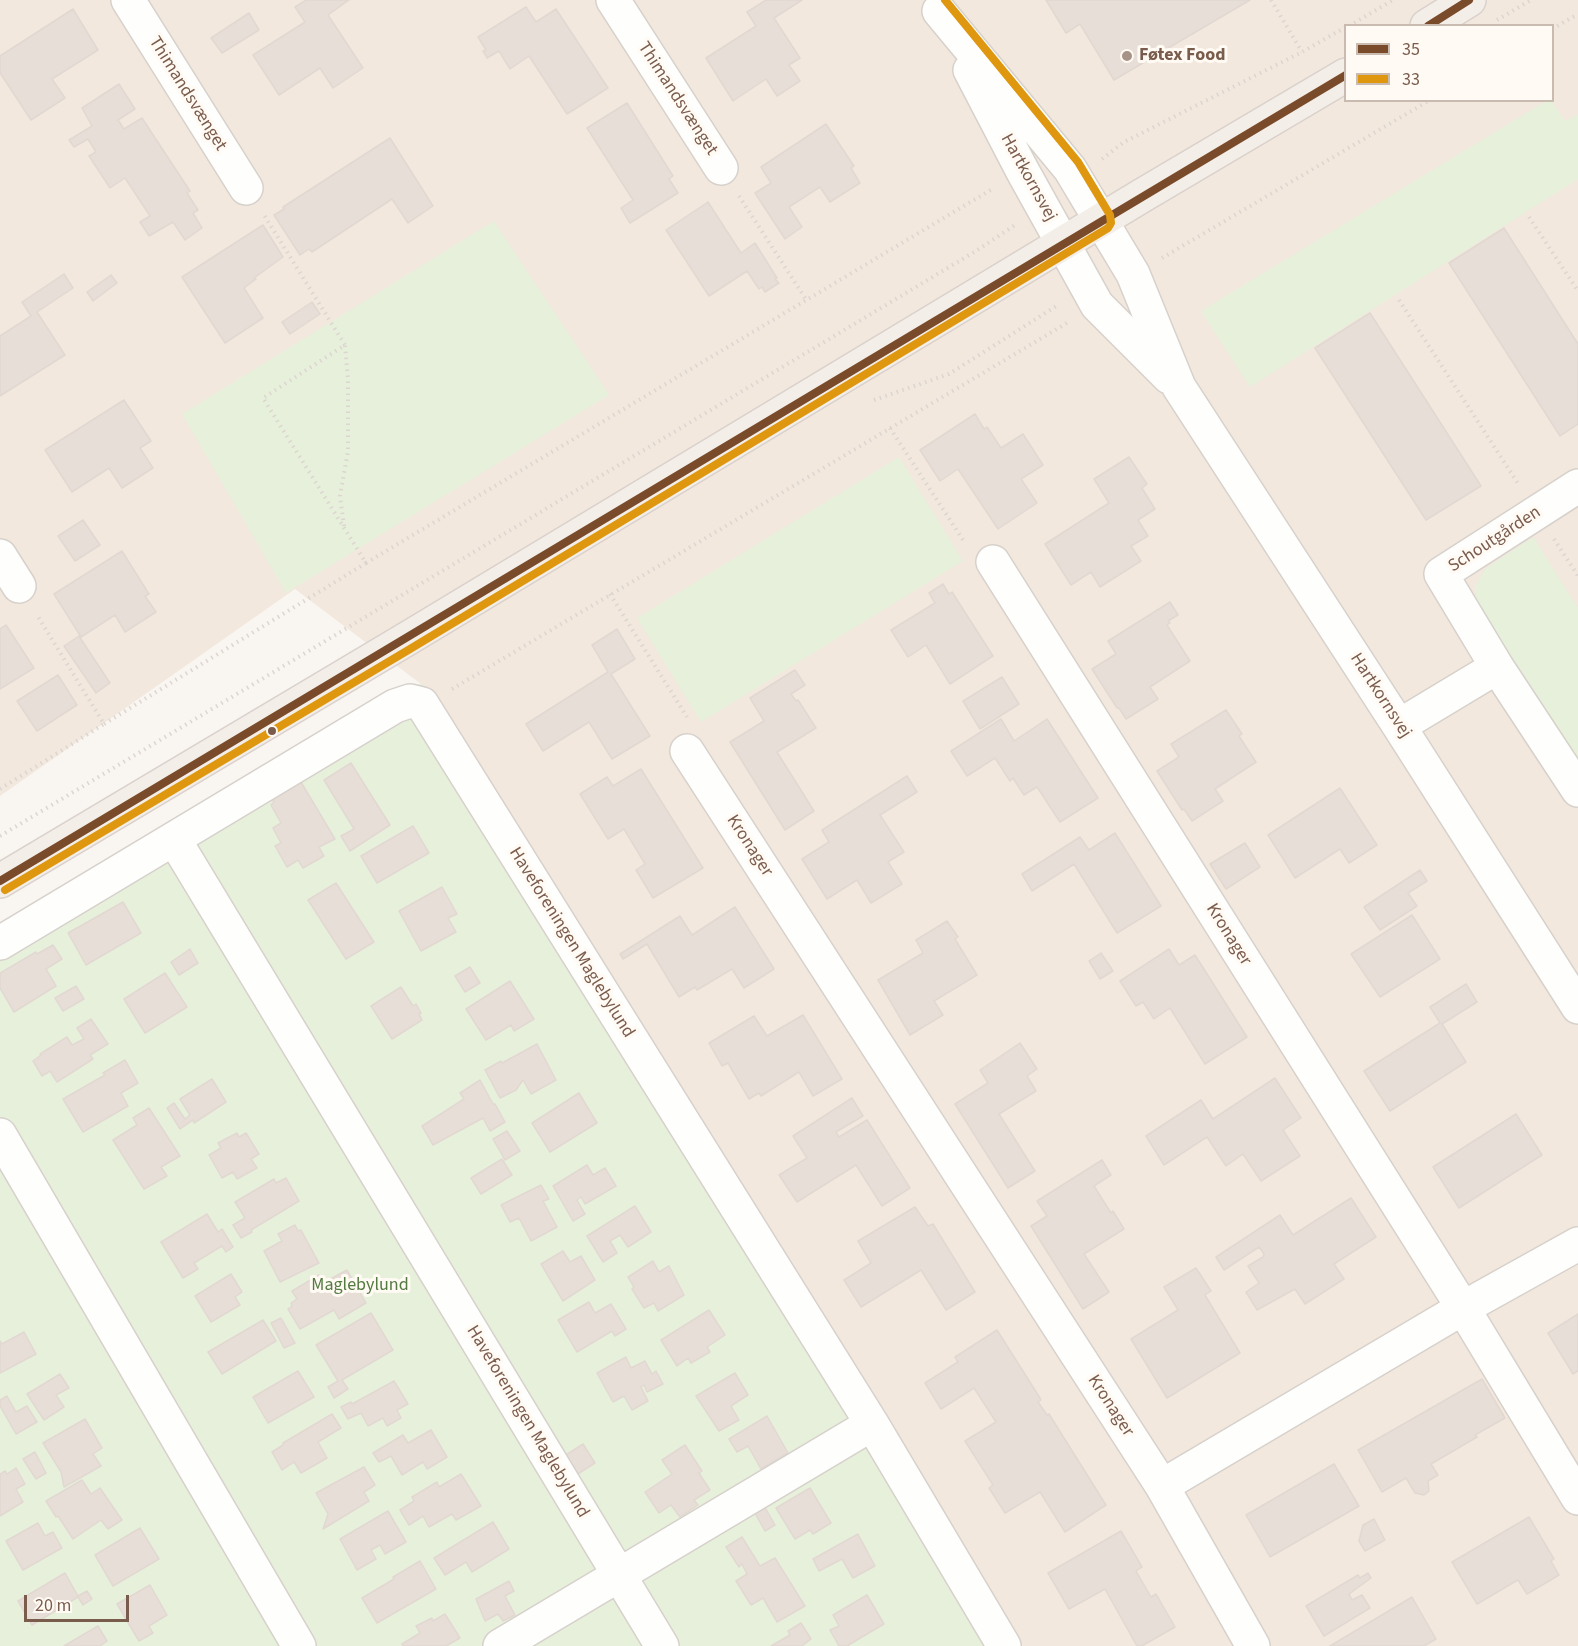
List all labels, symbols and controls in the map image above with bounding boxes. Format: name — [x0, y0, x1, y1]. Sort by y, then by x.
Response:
legend — [1344, 24, 1554, 102]
street label: Thimandsvænget — [143, 33, 231, 155]
text: 35 — [1402, 37, 1420, 62]
street label: Thimandsvænget — [632, 38, 722, 160]
place label: Føtex Food — [1139, 45, 1225, 67]
marker: Føtex Food — [1120, 49, 1134, 63]
text: 33 — [1402, 67, 1420, 92]
street label: Hartkornsvej — [995, 130, 1061, 226]
street label: Schoutgården — [1445, 502, 1545, 578]
street label: Hartkornsvej — [1345, 650, 1415, 742]
unlabelled marker — [266, 725, 278, 737]
street label: Kronager — [721, 811, 777, 881]
street label: Haveforeningen Maglebylund — [503, 844, 639, 1042]
street label: Kronager — [1201, 900, 1255, 970]
park label: Maglebylund — [311, 1275, 409, 1297]
street label: Haveforeningen Maglebylund — [461, 1322, 593, 1522]
street label: Kronager — [1082, 1371, 1138, 1441]
scale bar — [27, 1583, 132, 1621]
text: 20 m — [35, 1593, 71, 1618]

